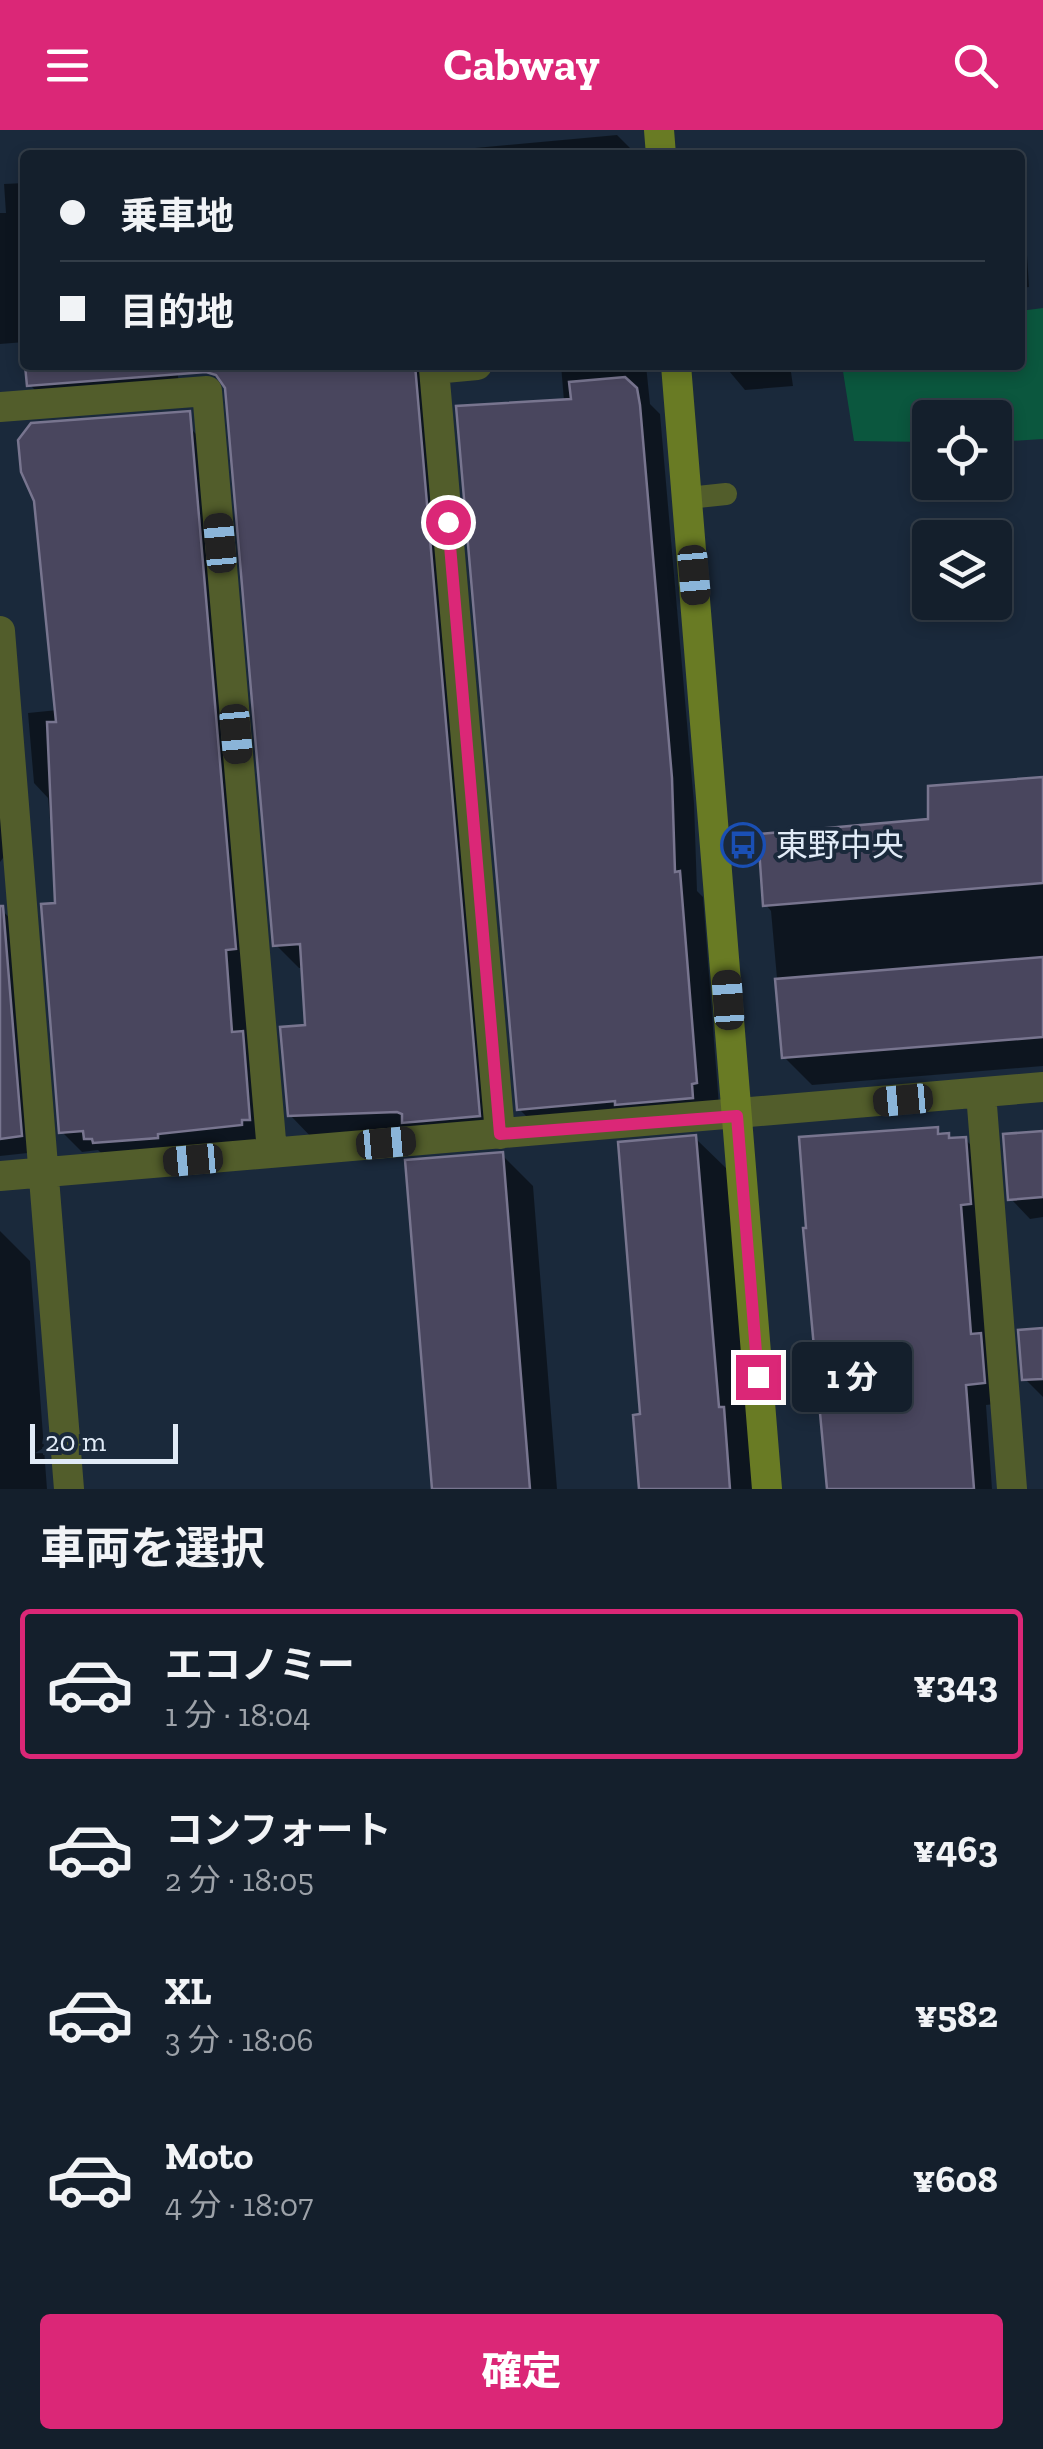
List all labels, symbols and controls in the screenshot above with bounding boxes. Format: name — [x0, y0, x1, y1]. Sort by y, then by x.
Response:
icon: menu — [40, 38, 95, 93]
text: Cabway — [443, 38, 600, 92]
icon: search — [948, 38, 1003, 93]
text: 乗車地 — [120, 193, 234, 239]
text: 目的地 — [120, 289, 234, 335]
map controls — [912, 400, 1012, 620]
button: locate — [912, 400, 1012, 500]
route start — [426, 500, 471, 545]
car — [202, 512, 238, 574]
button: layers — [912, 520, 1012, 620]
car — [676, 544, 712, 606]
car — [218, 703, 254, 765]
bus stop icon: 東野中央 — [720, 822, 766, 868]
place label: 東野中央 — [776, 826, 904, 864]
car — [711, 969, 745, 1031]
car — [872, 1082, 934, 1118]
car — [355, 1125, 417, 1161]
car — [162, 1142, 224, 1178]
callout: 1 分 — [793, 1342, 913, 1412]
route end — [736, 1355, 781, 1400]
text: 1 分 — [827, 1358, 877, 1396]
scale bar — [30, 1419, 178, 1464]
text: 20 m — [45, 1425, 106, 1458]
text: 車両を選択 — [40, 1522, 265, 1576]
icon: car — [45, 1639, 135, 1729]
text: エコノミー — [165, 1642, 355, 1688]
text: ¥343 — [913, 1661, 998, 1707]
text: 1 分 · 18:04 — [165, 1696, 311, 1734]
icon: car — [45, 1804, 135, 1894]
text: コンフォート — [165, 1807, 392, 1853]
text: ¥463 — [913, 1826, 998, 1872]
text: 2 分 · 18:05 — [165, 1861, 314, 1899]
text: XL — [165, 1968, 212, 2014]
icon: car — [45, 1969, 135, 2059]
text: ¥582 — [915, 1991, 998, 2037]
text: 3 分 · 18:06 — [165, 2021, 314, 2059]
text: Moto — [165, 2133, 253, 2179]
icon: car — [45, 2134, 135, 2224]
text: ¥608 — [913, 2156, 998, 2202]
text: 4 分 · 18:07 — [165, 2186, 313, 2224]
button: 確定 — [40, 2314, 1003, 2429]

